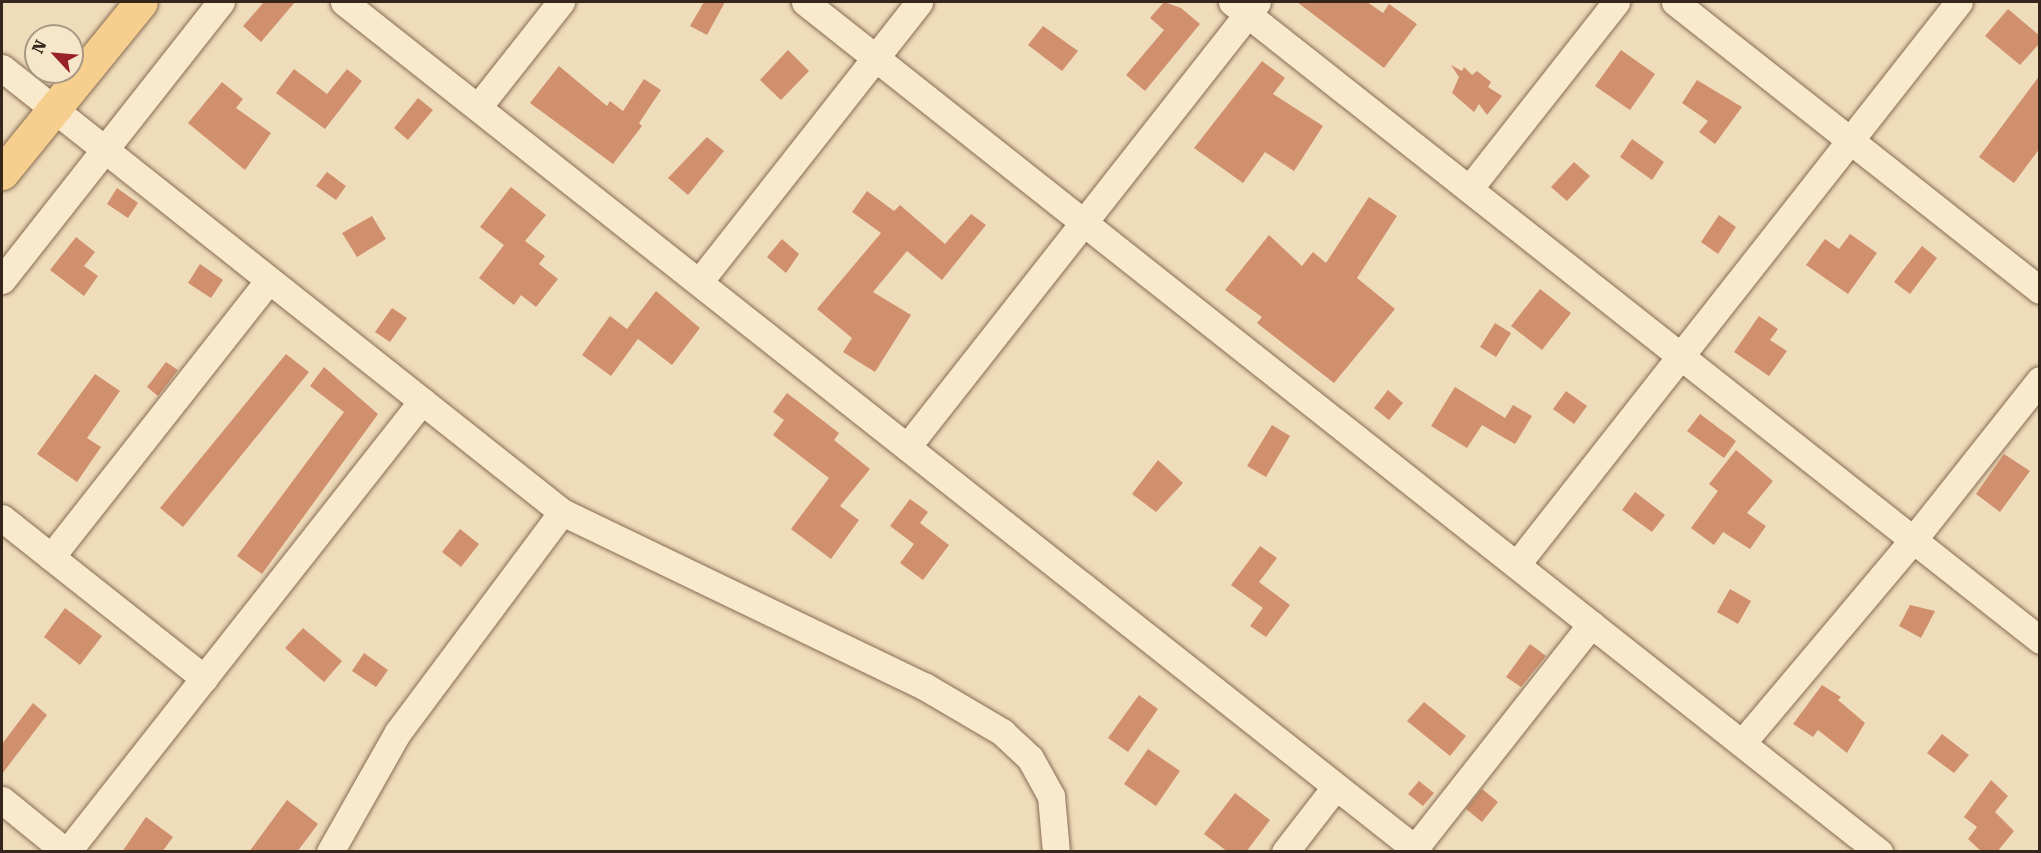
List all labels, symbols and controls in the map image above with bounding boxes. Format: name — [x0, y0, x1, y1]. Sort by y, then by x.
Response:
north arrow — [24, 24, 84, 84]
text: N — [28, 37, 50, 56]

